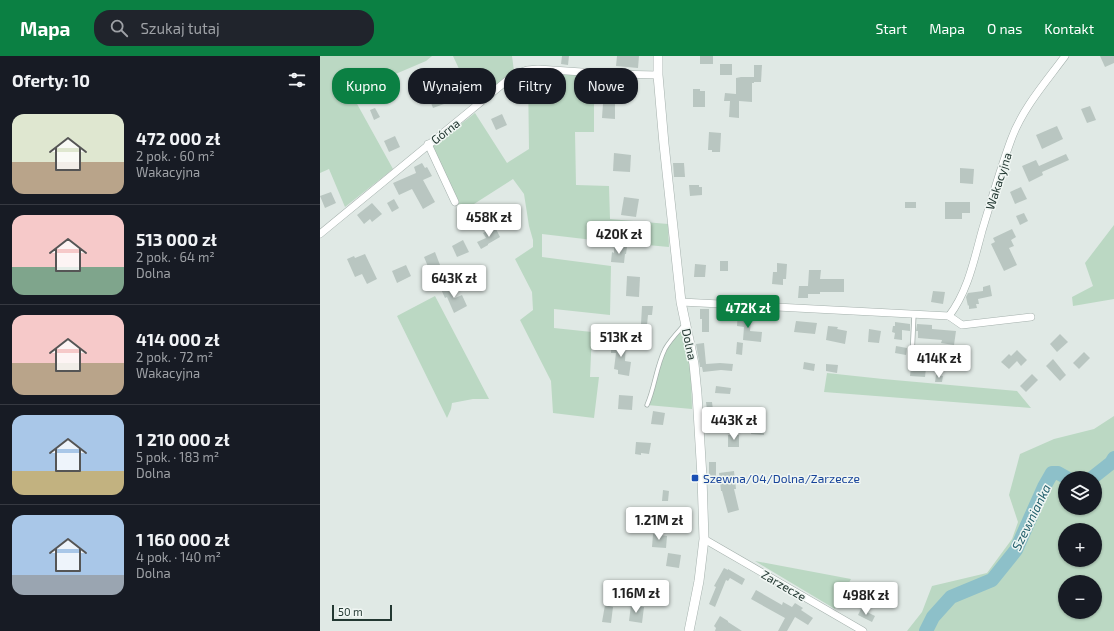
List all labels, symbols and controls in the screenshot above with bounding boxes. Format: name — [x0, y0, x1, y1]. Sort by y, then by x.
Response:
search box — [94, 10, 374, 46]
text: Mapa — [20, 17, 70, 40]
icon: search — [108, 17, 130, 39]
text: Szukaj tutaj — [140, 19, 220, 37]
text: Start — [875, 20, 907, 37]
text: Mapa — [929, 20, 965, 37]
text: O nas — [987, 20, 1022, 37]
text: Kontakt — [1044, 20, 1094, 37]
chip: Kupno — [332, 68, 400, 104]
chip: Wynajem — [408, 68, 496, 104]
chip: Filtry — [504, 68, 566, 104]
chip: Nowe — [574, 68, 638, 104]
icon: filters — [286, 69, 308, 91]
text: Oferty: 10 — [12, 70, 90, 90]
street label: Górna — [428, 115, 462, 147]
text: 472 000 zł — [136, 128, 220, 148]
icon: home — [44, 130, 92, 178]
text: 2 pok. · 60 m² — [136, 148, 215, 164]
street label: Wakacyjna — [982, 151, 1015, 212]
text: Wakacyjna — [136, 164, 200, 180]
pin: 458K zł — [452, 204, 526, 238]
text: 458K zł — [466, 209, 512, 225]
pin: 420K zł — [582, 221, 656, 255]
text: 420K zł — [596, 226, 642, 242]
text: 513 000 zł — [136, 229, 217, 249]
icon: home — [44, 231, 92, 279]
text: 2 pok. · 64 m² — [136, 249, 215, 265]
text: Dolna — [136, 265, 171, 281]
pin: 643K zł — [417, 265, 491, 299]
text: 643K zł — [431, 270, 477, 286]
pin: 472K zł — [711, 295, 785, 329]
text: 472K zł — [725, 300, 771, 316]
pin: 513K zł — [584, 324, 658, 358]
street label: Dolna — [680, 327, 700, 361]
text: 414 000 zł — [136, 329, 220, 349]
text: 513K zł — [600, 329, 642, 345]
icon: home — [44, 331, 92, 379]
pin: 414K zł — [902, 345, 976, 379]
text: 2 pok. · 72 m² — [136, 349, 213, 365]
text: 414K zł — [917, 350, 961, 366]
text: Wakacyjna — [136, 365, 200, 381]
pin: 443K zł — [697, 407, 771, 441]
text: 443K zł — [711, 412, 757, 428]
text: 1 210 000 zł — [136, 429, 230, 449]
icon: home — [44, 431, 92, 479]
text: 5 pok. · 183 m² — [136, 449, 219, 465]
text: Dolna — [136, 465, 171, 481]
place label: Szewna/04/Dolna/Zarzecze — [703, 471, 860, 485]
map controls — [1058, 471, 1102, 619]
button: layers — [1058, 471, 1102, 515]
marker: Szewna/04/Dolna/Zarzecze — [690, 473, 700, 483]
water label: Szewnianka — [1008, 481, 1054, 553]
pin: 1.21M zł — [618, 507, 700, 541]
text: 1.21M zł — [635, 512, 683, 528]
button: + — [1058, 523, 1102, 567]
text: 1 160 000 zł — [136, 529, 230, 549]
icon: home — [44, 531, 92, 579]
text: 4 pok. · 140 m² — [136, 549, 221, 565]
text: Dolna — [136, 565, 171, 581]
street label: Zarzecze — [759, 567, 809, 603]
button: − — [1058, 575, 1102, 619]
pin: 1.16M zł — [595, 580, 677, 614]
pin: 498K zł — [829, 582, 903, 616]
text: 1.16M zł — [612, 585, 660, 601]
text: 498K zł — [843, 587, 889, 603]
scale bar — [332, 603, 392, 622]
text: 50 m — [338, 605, 363, 618]

